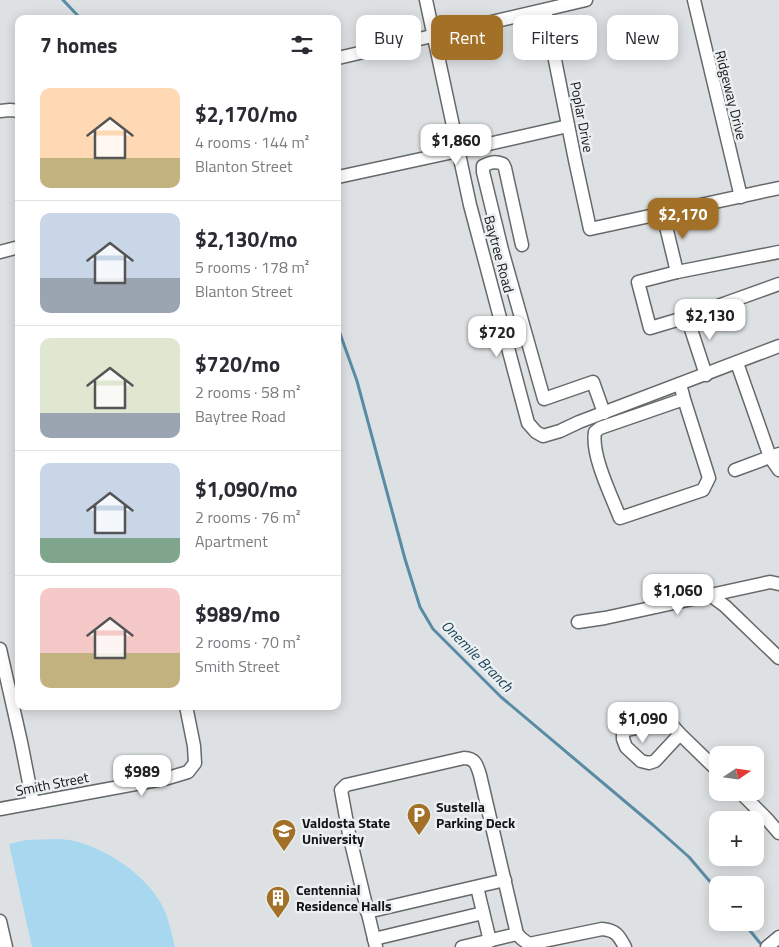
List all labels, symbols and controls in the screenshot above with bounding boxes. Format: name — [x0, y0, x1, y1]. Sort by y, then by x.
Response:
chip: Buy — [356, 15, 421, 60]
chip: Rent — [431, 15, 503, 60]
chip: Filters — [513, 15, 597, 60]
chip: New — [607, 15, 678, 60]
text: 7 homes — [40, 29, 117, 61]
icon: filters — [288, 31, 316, 59]
street label: Ridgeway Drive — [710, 48, 753, 142]
street label: Poplar Drive — [565, 80, 600, 154]
text: $2,170/mo — [195, 98, 297, 130]
icon: home — [80, 108, 140, 168]
pin: $1,860 — [415, 124, 497, 166]
text: $1,860 — [431, 128, 481, 152]
text: 4 rooms · 144 m² — [195, 130, 309, 154]
text: Blanton Street — [195, 154, 293, 178]
pin: $2,170 — [642, 198, 724, 240]
text: $2,170 — [658, 202, 708, 226]
street label: Baytree Road — [479, 213, 520, 295]
text: $2,130/mo — [195, 223, 297, 255]
icon: home — [80, 233, 140, 293]
text: 5 rooms · 178 m² — [195, 255, 309, 279]
text: Blanton Street — [195, 279, 293, 303]
pin: $2,130 — [669, 298, 751, 341]
text: $2,130 — [685, 303, 735, 327]
pin: $720 — [467, 316, 527, 358]
text: $720 — [479, 320, 515, 344]
text: $720/mo — [195, 348, 280, 380]
icon: home — [80, 358, 140, 418]
text: 2 rooms · 58 m² — [195, 380, 300, 404]
text: Baytree Road — [195, 404, 286, 428]
text: $1,090/mo — [195, 473, 297, 505]
icon: home — [80, 483, 140, 543]
text: 2 rooms · 76 m² — [195, 505, 300, 529]
text: Apartment — [195, 529, 268, 553]
pin: $1,060 — [637, 574, 719, 616]
text: $1,060 — [653, 578, 703, 602]
text: $989/mo — [195, 598, 280, 630]
icon: home — [80, 608, 140, 668]
water label: Onemile Branch — [436, 614, 519, 697]
text: 2 rooms · 70 m² — [195, 630, 300, 654]
text: Smith Street — [195, 654, 280, 678]
pin: $1,090 — [602, 702, 684, 744]
text: $1,090 — [618, 706, 668, 730]
north arrow — [709, 746, 764, 801]
map controls — [709, 746, 764, 931]
pin: $989 — [112, 754, 172, 797]
text: $989 — [124, 759, 160, 783]
street label: Smith Street — [14, 766, 90, 801]
place label: Sustella Parking Deck — [436, 796, 516, 833]
parking icon: Sustella Parking Deck — [406, 802, 432, 836]
button: + — [709, 811, 764, 866]
place label: Valdosta State University — [302, 812, 390, 849]
school or university icon: Valdosta State University — [271, 818, 297, 852]
button: − — [709, 876, 764, 931]
place label: Centennial Residence Halls — [296, 879, 392, 916]
building icon: Centennial Residence Halls — [265, 885, 291, 919]

